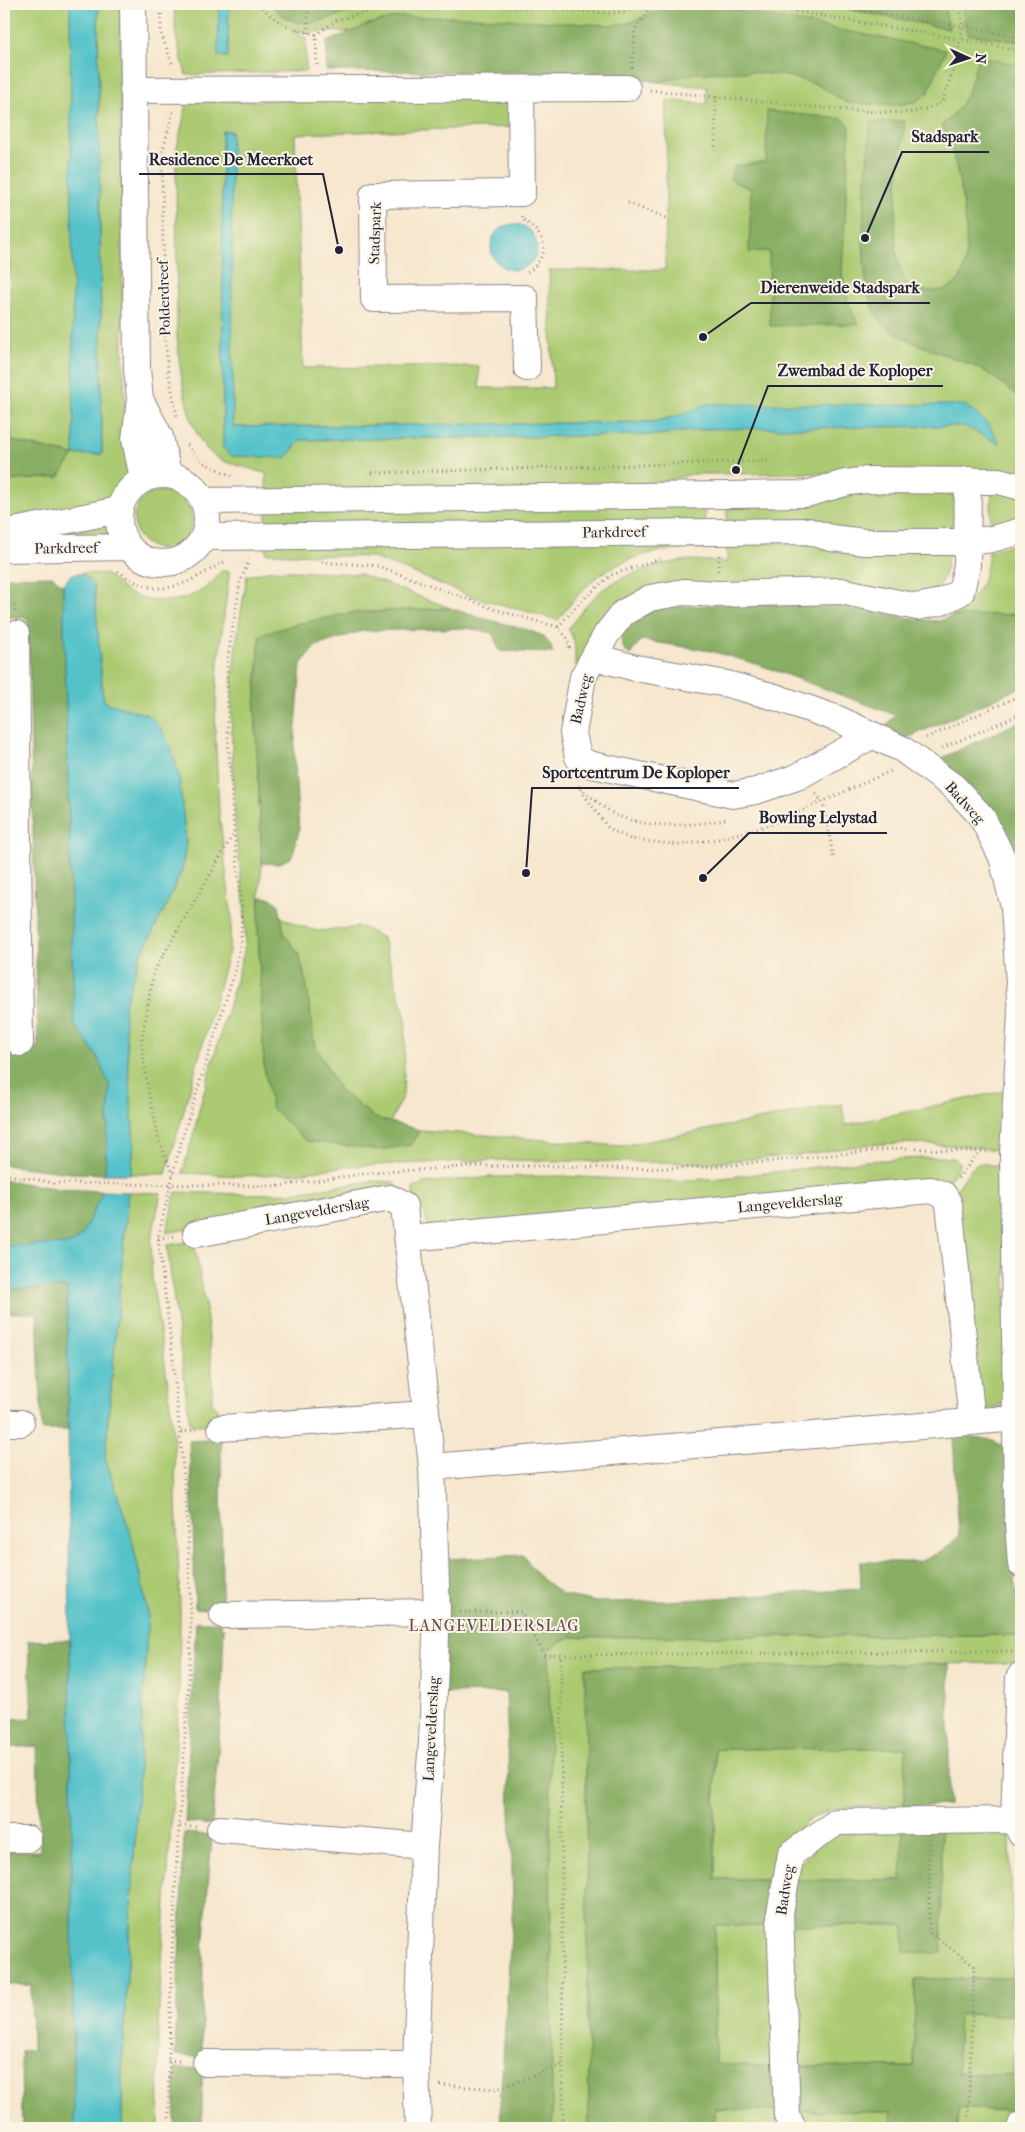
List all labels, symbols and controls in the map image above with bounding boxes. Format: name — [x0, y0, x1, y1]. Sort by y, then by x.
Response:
north arrow — [942, 32, 992, 82]
text: N — [972, 53, 989, 65]
callout: Stadspark — [902, 121, 989, 152]
text: Stadspark — [912, 127, 979, 147]
callout: Residence De Meerkoet — [139, 143, 323, 174]
text: Residence De Meerkoet — [149, 150, 313, 169]
street label: Stadspark — [365, 201, 385, 265]
street label: Polderdreef — [154, 257, 174, 336]
callout: Dierenweide Stadspark — [751, 272, 930, 303]
text: Dierenweide Stadspark — [760, 278, 921, 298]
callout: Zwembad de Koploper — [768, 355, 943, 386]
text: Zwembad de Koploper — [777, 361, 934, 381]
street label: Parkdreef — [582, 522, 649, 542]
street label: Parkdreef — [34, 538, 101, 558]
street label: Badweg — [566, 671, 596, 726]
callout: Sportcentrum De Koploper — [532, 757, 739, 788]
text: Sportcentrum De Koploper — [542, 763, 731, 783]
street label: Badweg — [941, 778, 989, 829]
callout: Bowling Lelystad — [749, 802, 887, 833]
text: Bowling Lelystad — [759, 808, 878, 828]
street label: Langevelderslag — [737, 1189, 844, 1217]
street label: Langevelderslag — [264, 1193, 371, 1229]
district label: LANGEVELDERSLAG — [408, 1616, 580, 1635]
street label: Langevelderslag — [419, 1675, 443, 1782]
street label: Badweg — [772, 1862, 798, 1917]

